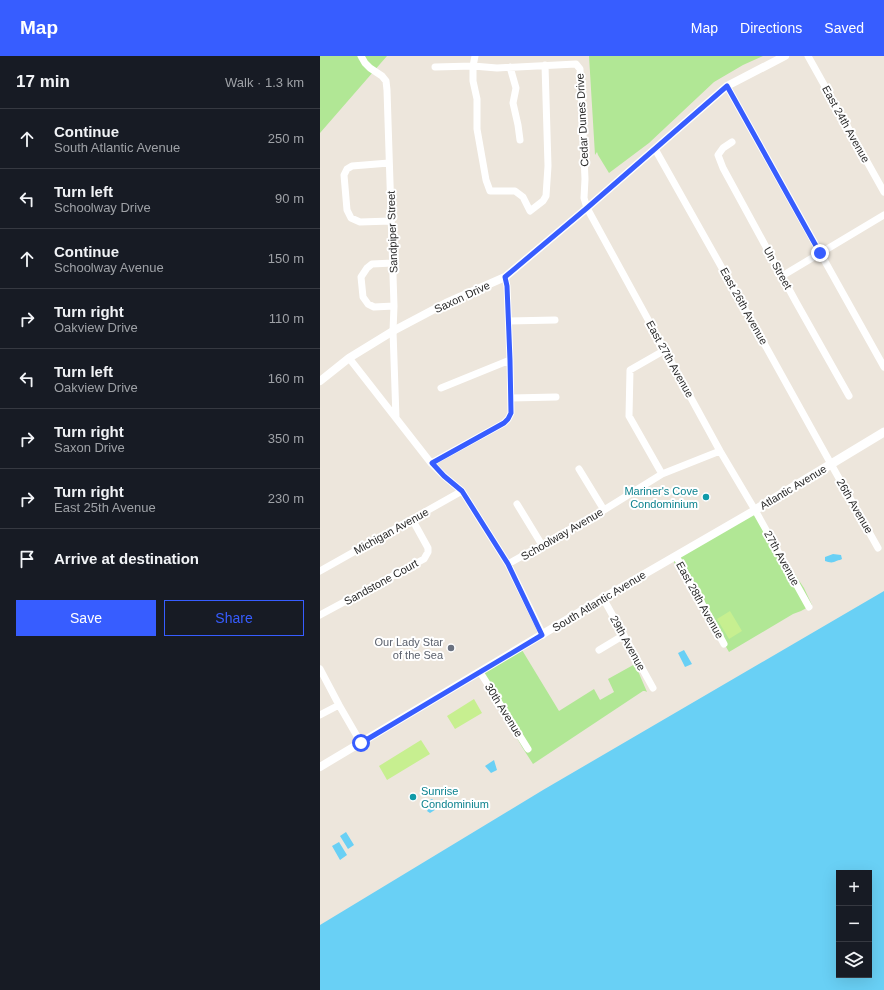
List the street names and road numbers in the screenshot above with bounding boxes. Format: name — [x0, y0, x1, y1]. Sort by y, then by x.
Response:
street label: Cedar Dunes Drive — [574, 73, 590, 167]
street label: East 24th Avenue — [820, 83, 872, 165]
street label: Sandpiper Street — [385, 191, 399, 273]
street label: Un Street — [761, 245, 795, 291]
street label: East 26th Avenue — [718, 265, 770, 347]
street label: Saxon Drive — [432, 279, 492, 315]
street label: East 27th Avenue — [644, 318, 696, 400]
street label: Atlantic Avenue — [757, 462, 829, 512]
street label: 26th Avenue — [835, 477, 875, 535]
street label: Michigan Avenue — [352, 505, 430, 557]
street label: Schoolway Avenue — [519, 506, 605, 562]
street label: 27th Avenue — [762, 528, 802, 588]
street label: Sandstone Court — [342, 557, 420, 607]
street label: East 28th Avenue — [674, 559, 726, 641]
street label: South Atlantic Avenue — [550, 568, 648, 634]
street label: 29th Avenue — [608, 613, 648, 673]
street label: 30th Avenue — [483, 681, 525, 739]

